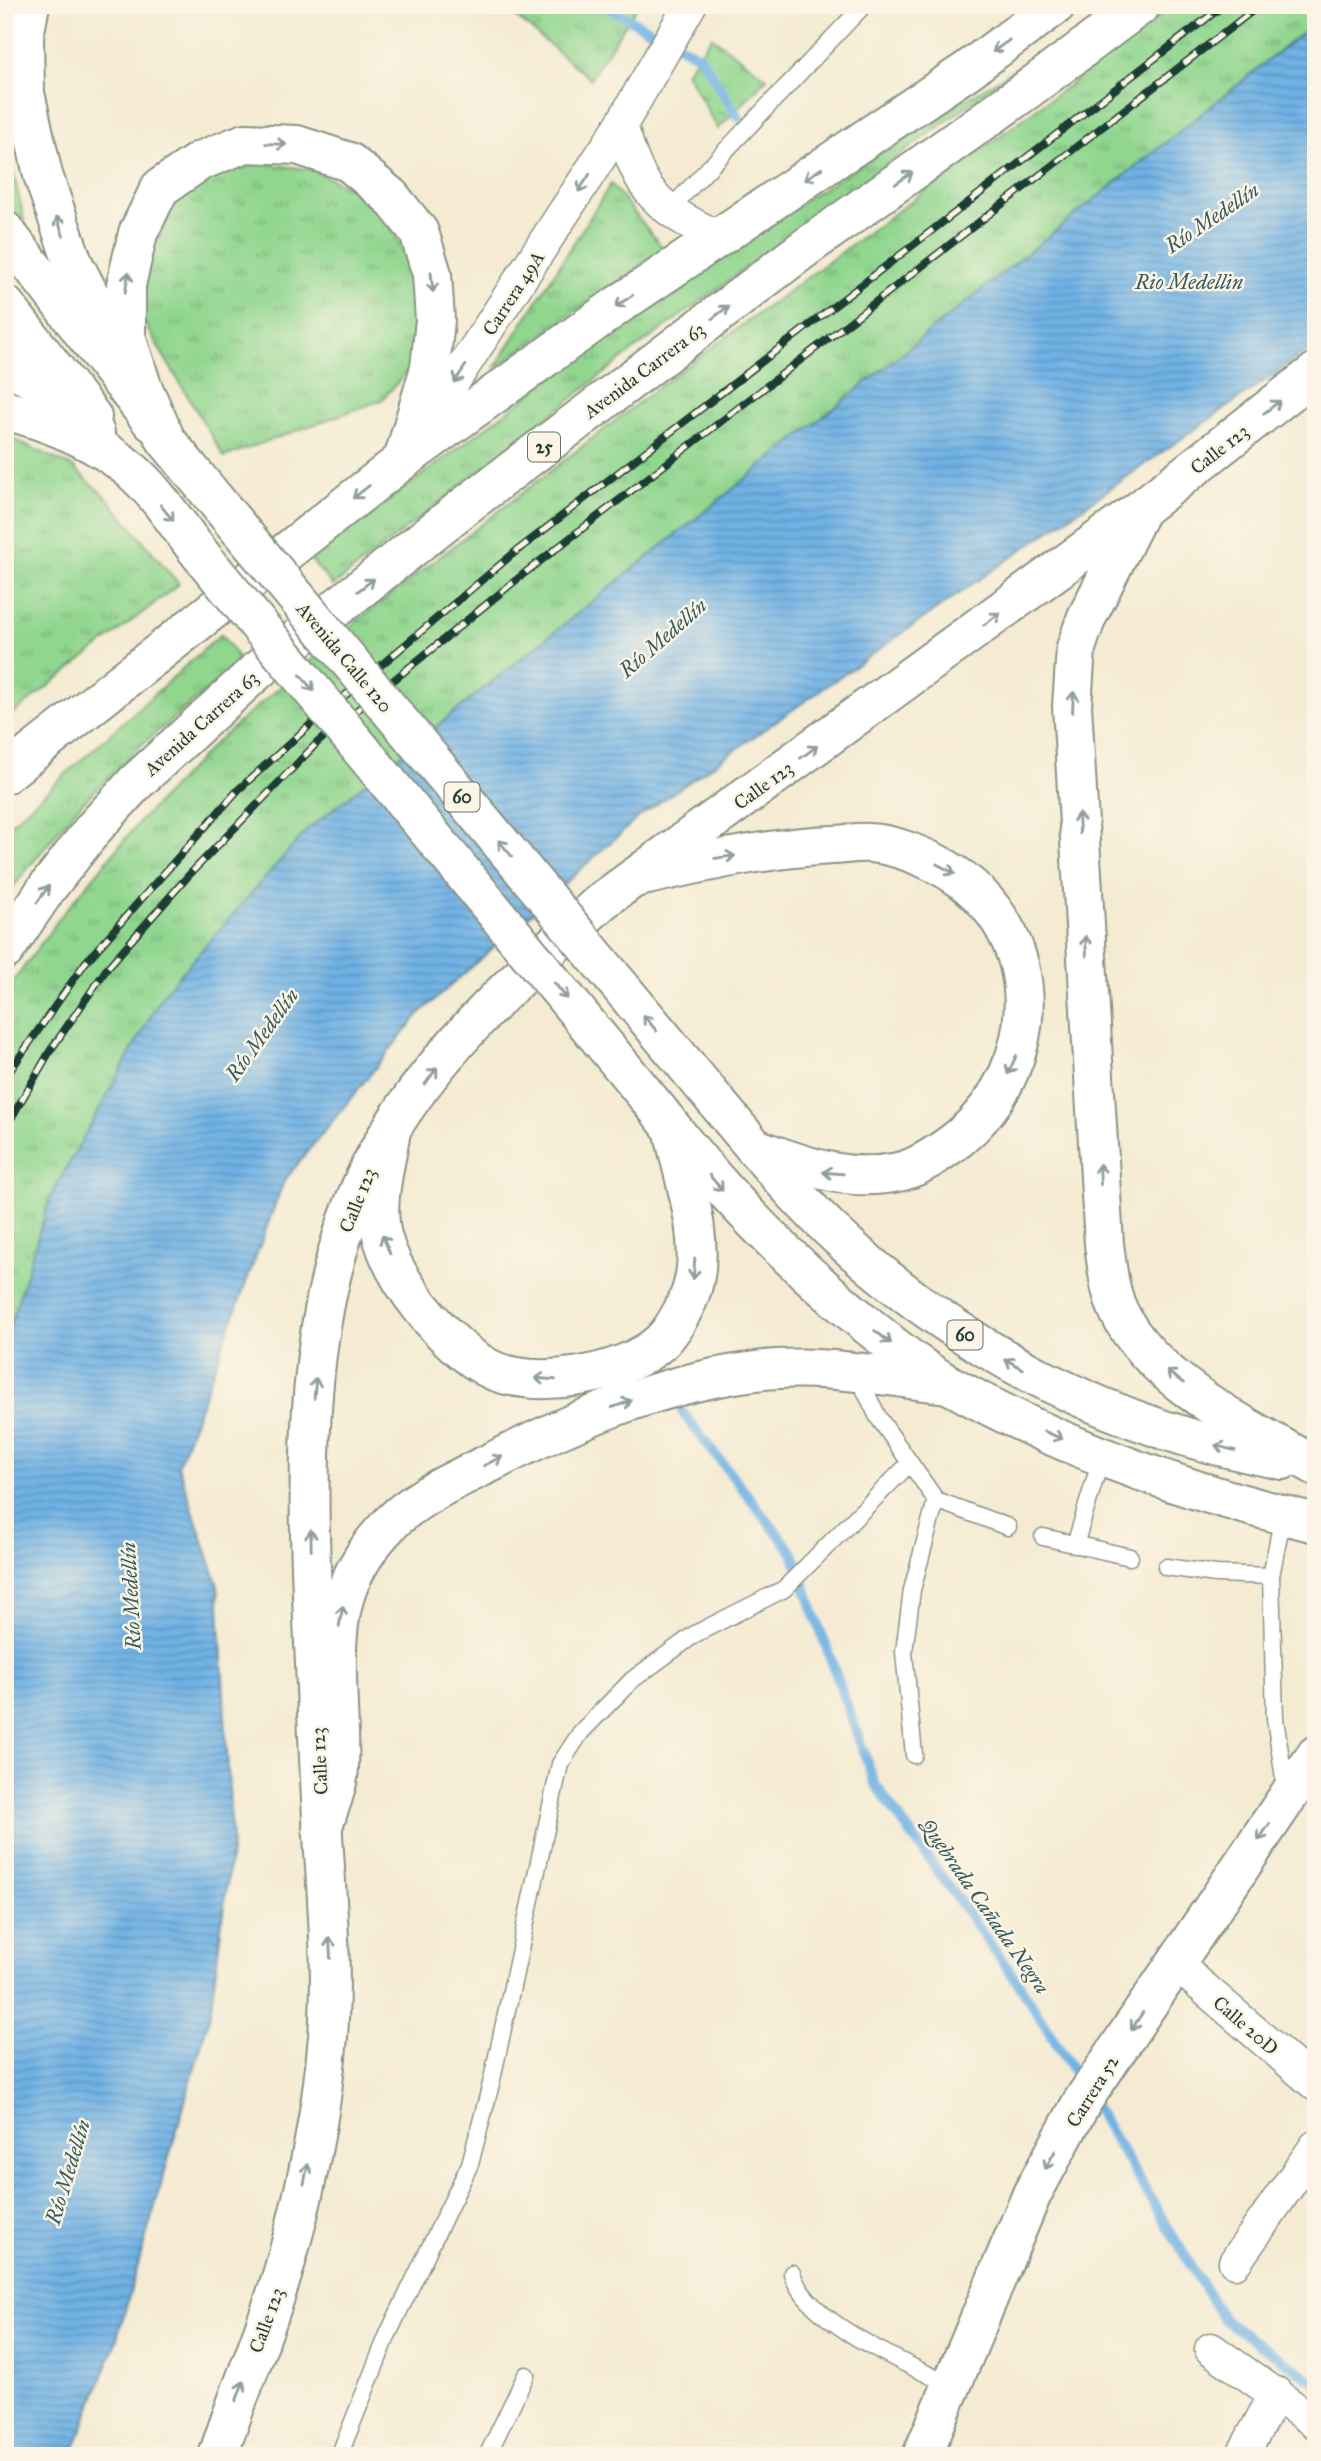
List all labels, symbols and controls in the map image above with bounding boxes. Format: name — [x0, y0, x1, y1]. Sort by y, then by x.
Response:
one-way arrow — [992, 38, 1011, 53]
one-way arrow — [264, 138, 287, 151]
one-way arrow — [804, 166, 823, 181]
one-way arrow — [894, 170, 913, 185]
one-way arrow — [576, 173, 591, 192]
water label: Río Medellín — [1159, 177, 1264, 260]
one-way arrow — [53, 215, 65, 237]
street label: Carrera 49A — [478, 247, 549, 340]
water label: Rio Medellin — [1134, 269, 1243, 295]
one-way arrow — [426, 270, 439, 293]
one-way arrow — [121, 271, 134, 294]
one-way arrow — [615, 294, 634, 308]
one-way arrow — [711, 305, 730, 320]
street label: Avenida Carrera 63 — [578, 317, 709, 424]
one-way arrow — [453, 364, 467, 383]
one-way arrow — [1263, 399, 1281, 414]
street label: Calle 123 — [1186, 420, 1253, 479]
road number: 25 — [528, 432, 560, 462]
one-way arrow — [353, 485, 371, 500]
one-way arrow — [160, 504, 175, 522]
one-way arrow — [356, 578, 374, 593]
water label: Río Medellín — [613, 593, 712, 684]
street label: Avenida Calle 120 — [291, 597, 397, 717]
one-way arrow — [982, 612, 1001, 626]
street label: Avenida Carrera 63 — [139, 666, 263, 781]
one-way arrow — [299, 674, 315, 692]
one-way arrow — [1066, 690, 1079, 713]
one-way arrow — [799, 745, 818, 759]
street label: Calle 123 — [729, 756, 797, 815]
road number: 60 — [444, 782, 480, 812]
one-way arrow — [1073, 812, 1086, 835]
one-way arrow — [497, 839, 513, 857]
one-way arrow — [713, 851, 736, 864]
one-way arrow — [935, 863, 956, 876]
one-way arrow — [36, 885, 50, 904]
one-way arrow — [1080, 935, 1093, 958]
one-way arrow — [553, 982, 568, 1000]
water label: Río Medellín — [219, 984, 304, 1087]
one-way arrow — [642, 1014, 658, 1032]
one-way arrow — [1004, 1054, 1018, 1075]
one-way arrow — [424, 1067, 438, 1086]
one-way arrow — [1093, 1163, 1106, 1185]
street label: Calle 123 — [334, 1165, 381, 1236]
one-way arrow — [822, 1166, 845, 1179]
one-way arrow — [708, 1173, 724, 1191]
one-way arrow — [379, 1234, 392, 1255]
one-way arrow — [687, 1257, 700, 1280]
road number: 60 — [948, 1320, 982, 1350]
one-way arrow — [873, 1330, 891, 1345]
one-way arrow — [1004, 1357, 1025, 1371]
one-way arrow — [1166, 1370, 1185, 1385]
one-way arrow — [534, 1372, 557, 1385]
one-way arrow — [309, 1377, 322, 1400]
one-way arrow — [610, 1396, 632, 1409]
one-way arrow — [1042, 1429, 1064, 1442]
one-way arrow — [1214, 1441, 1237, 1454]
one-way arrow — [482, 1454, 503, 1468]
one-way arrow — [304, 1529, 318, 1552]
water label: Río Medellín — [115, 1541, 147, 1652]
one-way arrow — [335, 1605, 348, 1628]
street label: Calle 123 — [306, 1727, 333, 1795]
water label: Quebrada Cañada Negra — [914, 1812, 1055, 1999]
one-way arrow — [1257, 1822, 1271, 1841]
one-way arrow — [323, 1937, 336, 1960]
street label: Calle 20D — [1208, 1991, 1283, 2060]
one-way arrow — [1130, 2011, 1144, 2030]
street label: Carrera 52 — [1061, 2051, 1124, 2131]
water label: Río Medellín — [40, 2117, 96, 2228]
one-way arrow — [1043, 2149, 1057, 2169]
one-way arrow — [300, 2163, 313, 2186]
street label: Calle 123 — [244, 2284, 289, 2356]
one-way arrow — [235, 2381, 247, 2403]

